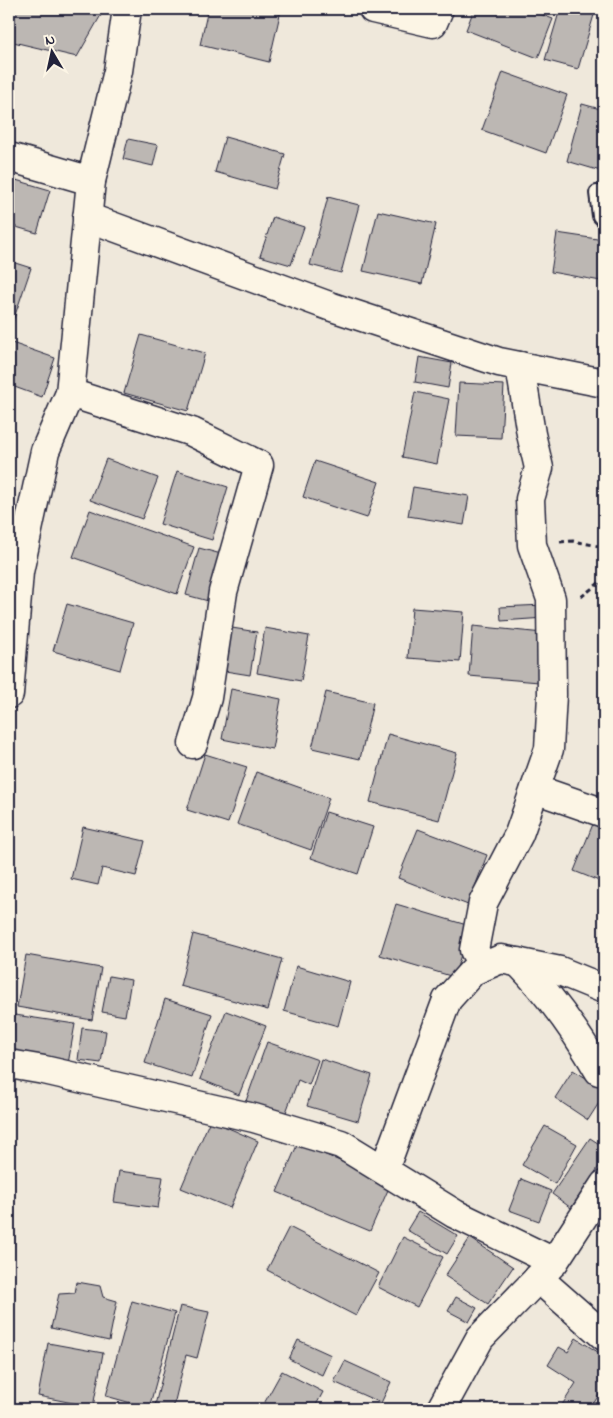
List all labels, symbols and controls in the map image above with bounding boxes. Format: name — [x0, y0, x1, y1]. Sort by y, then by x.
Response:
north arrow — [28, 28, 78, 78]
text: N — [44, 30, 57, 52]

